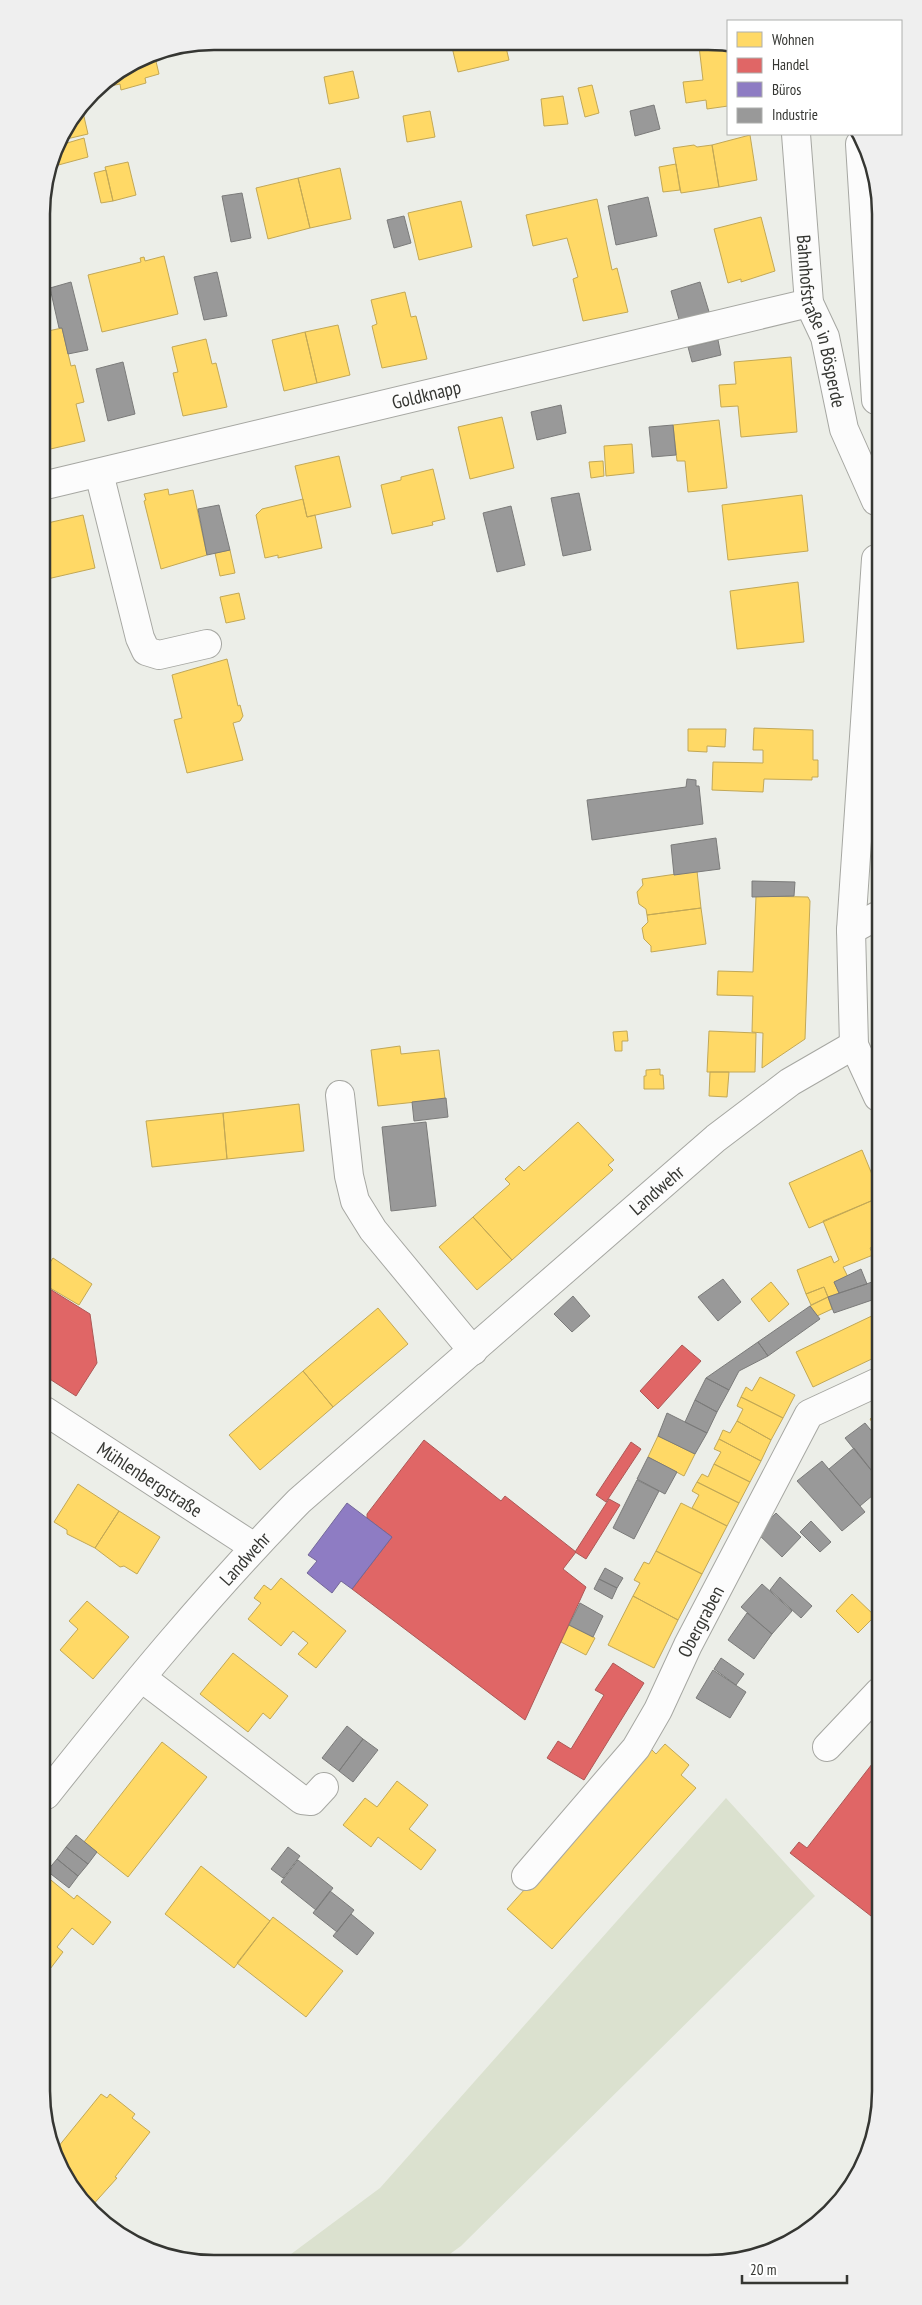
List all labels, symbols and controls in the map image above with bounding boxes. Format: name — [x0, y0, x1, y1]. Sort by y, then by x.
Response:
legend — [727, 20, 902, 135]
text: Wohnen — [772, 30, 814, 49]
text: Handel — [772, 55, 809, 74]
text: Büros — [772, 80, 801, 99]
text: Industrie — [772, 105, 818, 124]
street label: Bahnhofstraße in Bösperde — [792, 234, 851, 410]
street label: Goldknapp — [389, 375, 463, 414]
street label: Landwehr — [624, 1159, 689, 1220]
street label: Mühlenbergstraße — [93, 1436, 207, 1522]
street label: Landwehr — [214, 1526, 276, 1590]
street label: Obergraben — [672, 1582, 729, 1661]
scale bar — [742, 2252, 847, 2284]
text: 20 m — [750, 2260, 776, 2279]

